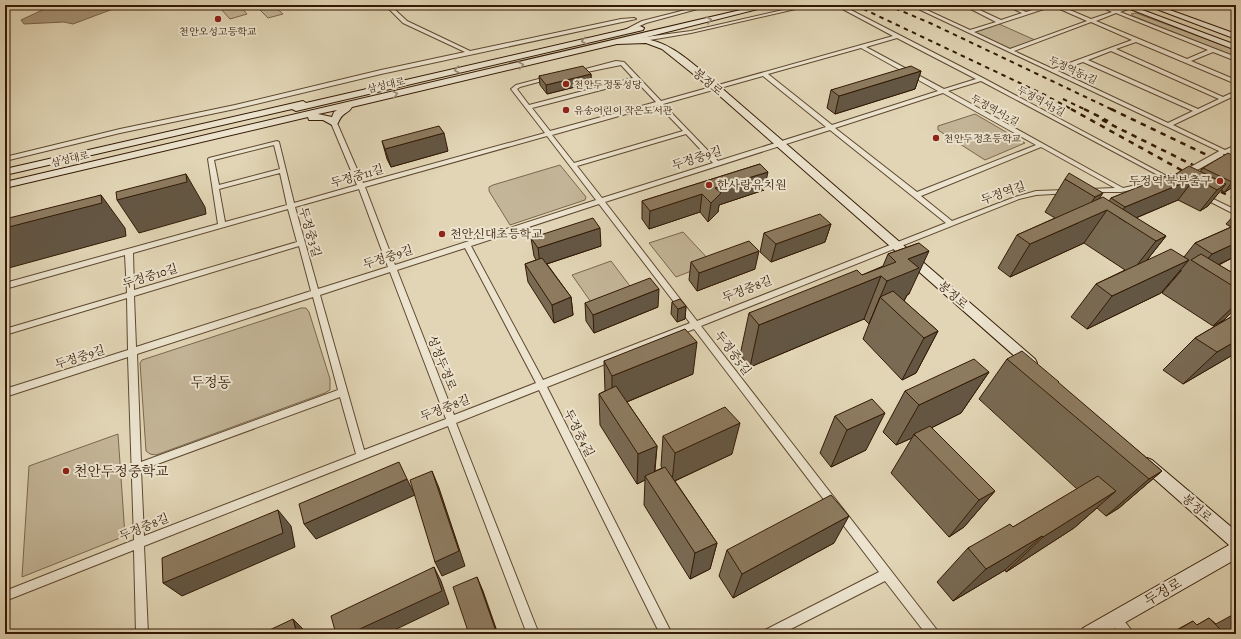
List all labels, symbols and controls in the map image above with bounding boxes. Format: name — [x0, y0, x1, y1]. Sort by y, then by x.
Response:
marker: 천안오성고등학교 — [213, 14, 223, 24]
one-way arrow — [705, 16, 712, 25]
place label: 천안오성고등학교 — [179, 25, 257, 38]
one-way arrow — [581, 37, 587, 45]
street label: 두정역동1길 — [1047, 53, 1099, 87]
one-way arrow — [518, 61, 525, 69]
one-way arrow — [454, 65, 461, 73]
street label: 봉정로 — [690, 65, 727, 100]
street label: 삼성대로 — [366, 74, 407, 96]
place label: 천안두정동성당 — [574, 78, 642, 91]
marker: 천안두정동성당 — [561, 79, 571, 89]
street label: 두정역서3길 — [1015, 83, 1067, 119]
one-way arrow — [392, 91, 398, 99]
street label: 두정역서2길 — [969, 91, 1021, 129]
place label: 유송어린이 작은도서관 — [574, 104, 673, 117]
marker: 유송어린이 작은도서관 — [561, 105, 571, 115]
place label: 천안두정초등학교 — [944, 132, 1022, 145]
marker: 천안두정초등학교 — [931, 133, 941, 143]
street label: 두정중9길 — [670, 142, 724, 174]
street label: 삼성대로 — [50, 148, 91, 170]
street label: 두정중11길 — [329, 161, 385, 191]
place label: 두정역 북부출구 — [1128, 173, 1212, 189]
marker: 두정역 북부출구 — [1215, 176, 1225, 186]
place label: 한사랑유치원 — [717, 177, 787, 193]
street label: 두정역길 — [978, 178, 1028, 208]
marker: 한사랑유치원 — [704, 180, 714, 190]
street label: 두정중3길 — [295, 205, 325, 259]
place label: 천안신대초등학교 — [450, 226, 543, 242]
marker: 천안신대초등학교 — [437, 229, 447, 239]
street label: 두정중9길 — [361, 241, 415, 273]
street label: 두정중10길 — [120, 260, 180, 292]
street label: 두정중8길 — [720, 272, 774, 306]
street label: 봉정로 — [935, 278, 972, 313]
street label: 두정중5길 — [711, 328, 755, 378]
street label: 성정두정로 — [424, 333, 460, 393]
street label: 두정중9길 — [53, 341, 107, 373]
district label: 두정동 — [191, 373, 232, 392]
street label: 두정중8길 — [418, 391, 472, 425]
street label: 두정중4길 — [560, 406, 598, 460]
place label: 천안두정중학교 — [74, 462, 169, 481]
marker: 천안두정중학교 — [61, 466, 71, 476]
street label: 봉정로 — [1179, 491, 1216, 526]
street label: 두정중8길 — [117, 510, 171, 544]
street label: 두정로 — [1141, 573, 1186, 610]

